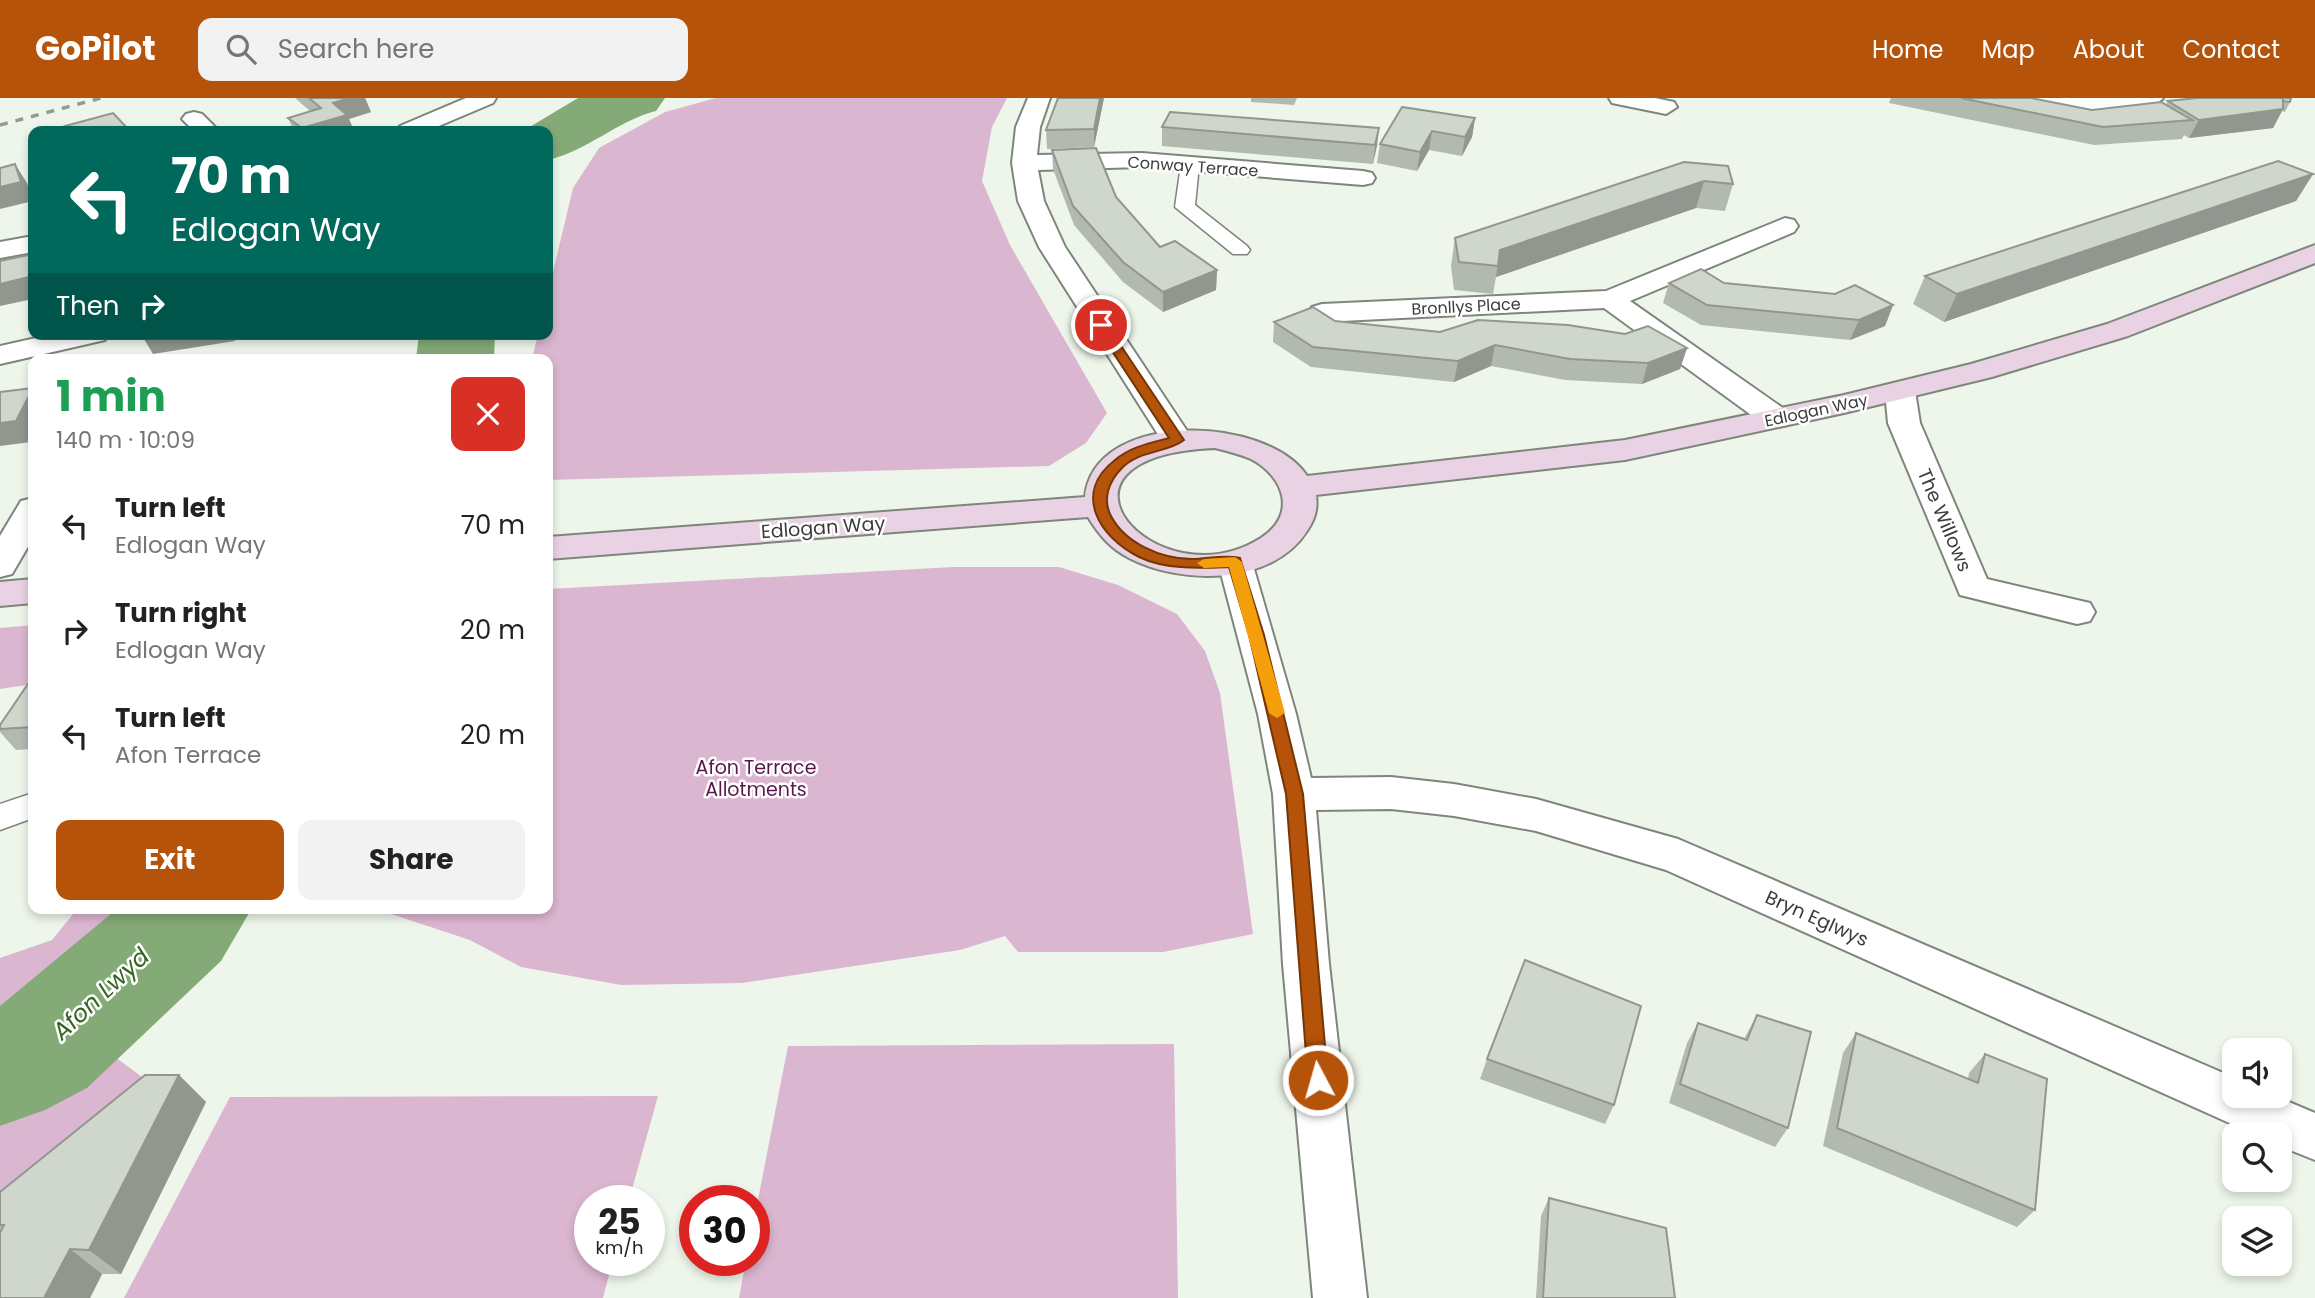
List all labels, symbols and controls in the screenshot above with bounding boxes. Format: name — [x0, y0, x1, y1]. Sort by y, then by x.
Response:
search box — [198, 18, 688, 81]
text: GoPilot — [35, 25, 156, 72]
icon: search — [222, 30, 260, 68]
text: Search here — [278, 31, 434, 67]
text: Home — [1872, 33, 1944, 66]
text: Map — [1982, 33, 2035, 66]
text: About — [2073, 33, 2144, 66]
text: Contact — [2182, 33, 2280, 66]
text: 70 m — [171, 142, 291, 210]
street label: Conway Terrace — [1127, 150, 1259, 183]
icon: left — [56, 154, 147, 245]
text: Edlogan Way — [171, 207, 381, 252]
icon: right — [133, 287, 171, 325]
text: Then — [56, 288, 119, 324]
street label: Bronllys Place — [1411, 292, 1521, 321]
pin — [1071, 295, 1131, 355]
icon: arrive — [1082, 306, 1120, 344]
text: 1 min — [56, 367, 166, 426]
button: close — [451, 377, 525, 451]
street label: Edlogan Way — [1762, 388, 1870, 433]
text: 140 m · 10:09 — [56, 424, 195, 456]
street label: The Willows — [1911, 465, 1978, 576]
text: Turn left — [115, 490, 226, 526]
icon: left — [56, 507, 94, 545]
text: 70 m — [461, 507, 525, 543]
street label: Edlogan Way — [760, 510, 886, 545]
text: Edlogan Way — [115, 529, 266, 561]
text: Turn right — [115, 595, 247, 631]
icon: right — [56, 612, 94, 650]
text: 20 m — [460, 612, 525, 648]
text: Edlogan Way — [115, 634, 266, 666]
text: Turn left — [115, 700, 226, 736]
icon: left — [56, 717, 94, 755]
text: 20 m — [460, 717, 525, 753]
text: Afon Terrace — [115, 739, 261, 771]
park label: Afon Terrace Allotments — [696, 754, 816, 803]
button: Exit — [56, 820, 284, 900]
button: Share — [298, 820, 525, 900]
street label: Bryn Eglwys — [1761, 884, 1873, 953]
water label: Afon Lwyd — [44, 940, 157, 1048]
map controls — [2222, 1038, 2292, 1276]
button: sound — [2222, 1038, 2292, 1108]
position arrow — [1281, 1043, 1355, 1117]
button: search — [2222, 1122, 2292, 1192]
speed limit sign: 30 — [679, 1185, 770, 1276]
text: 25 — [598, 1197, 641, 1246]
button: layers — [2222, 1206, 2292, 1276]
text: km/h — [596, 1235, 643, 1260]

